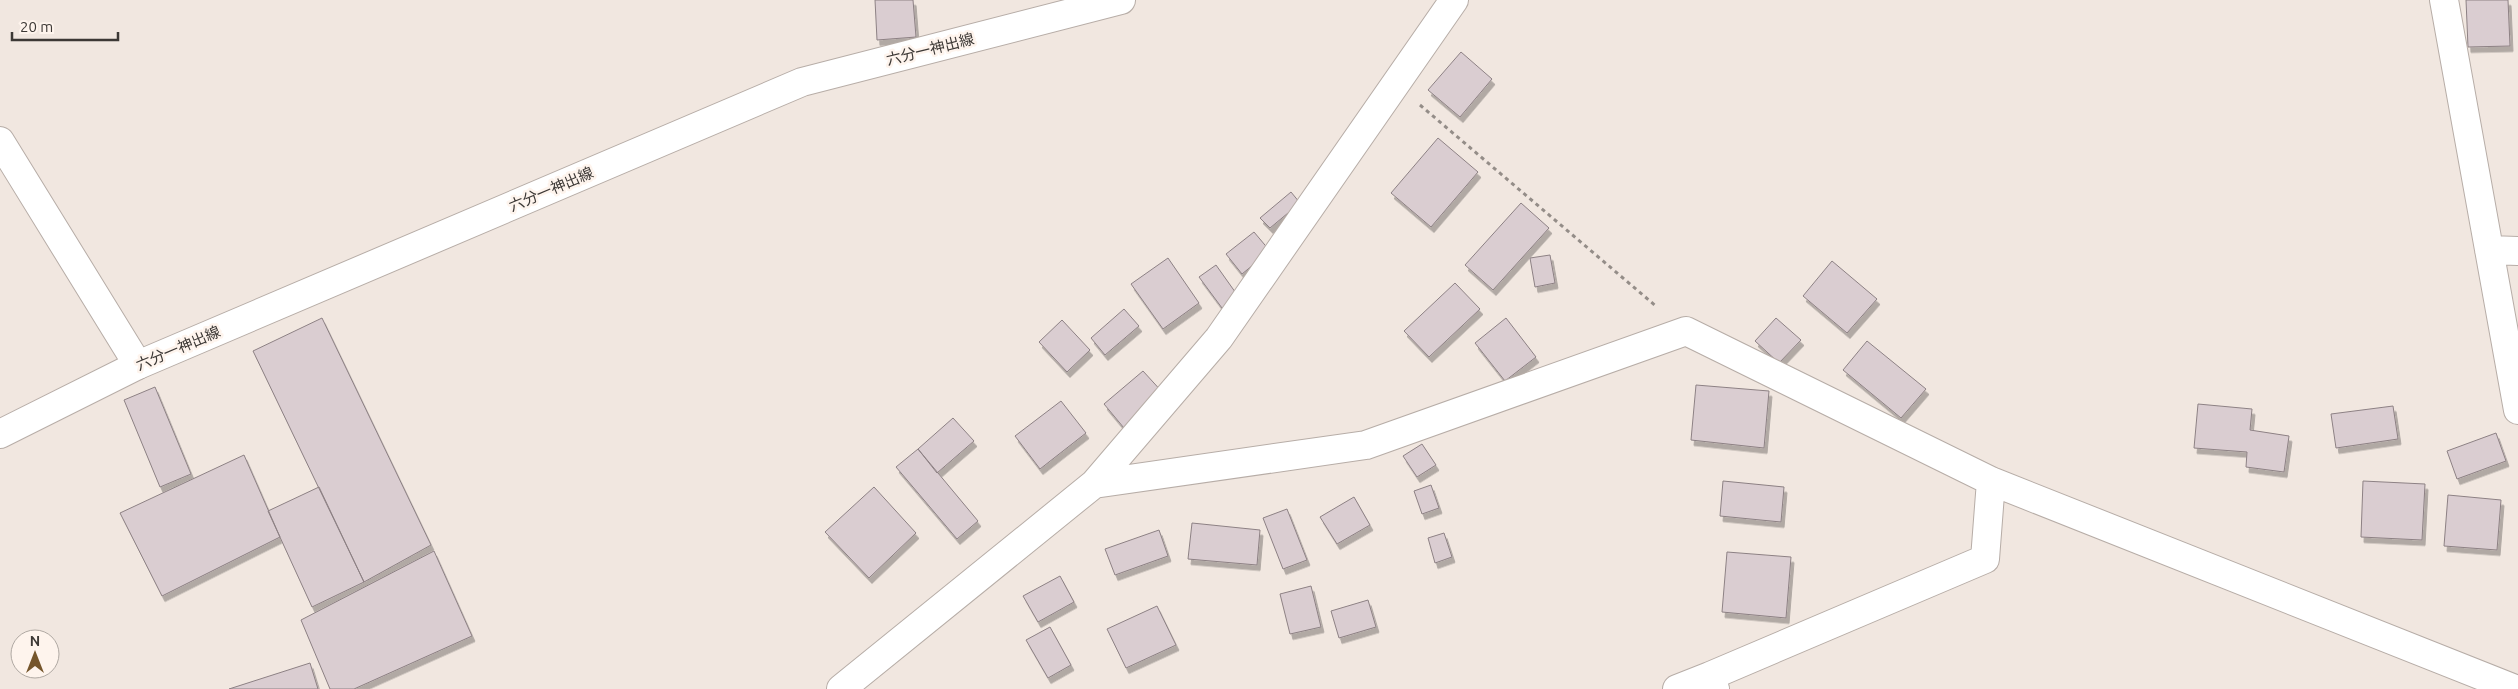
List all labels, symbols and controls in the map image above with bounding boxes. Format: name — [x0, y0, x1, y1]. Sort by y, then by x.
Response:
scale bar — [12, 10, 119, 42]
text: 20 m — [20, 18, 53, 35]
street label: 六分一神出線 — [884, 30, 976, 68]
street label: 六分一神出線 — [506, 164, 596, 214]
street label: 六分一神出線 — [133, 323, 223, 373]
north arrow — [10, 629, 60, 679]
text: N — [30, 633, 40, 649]

